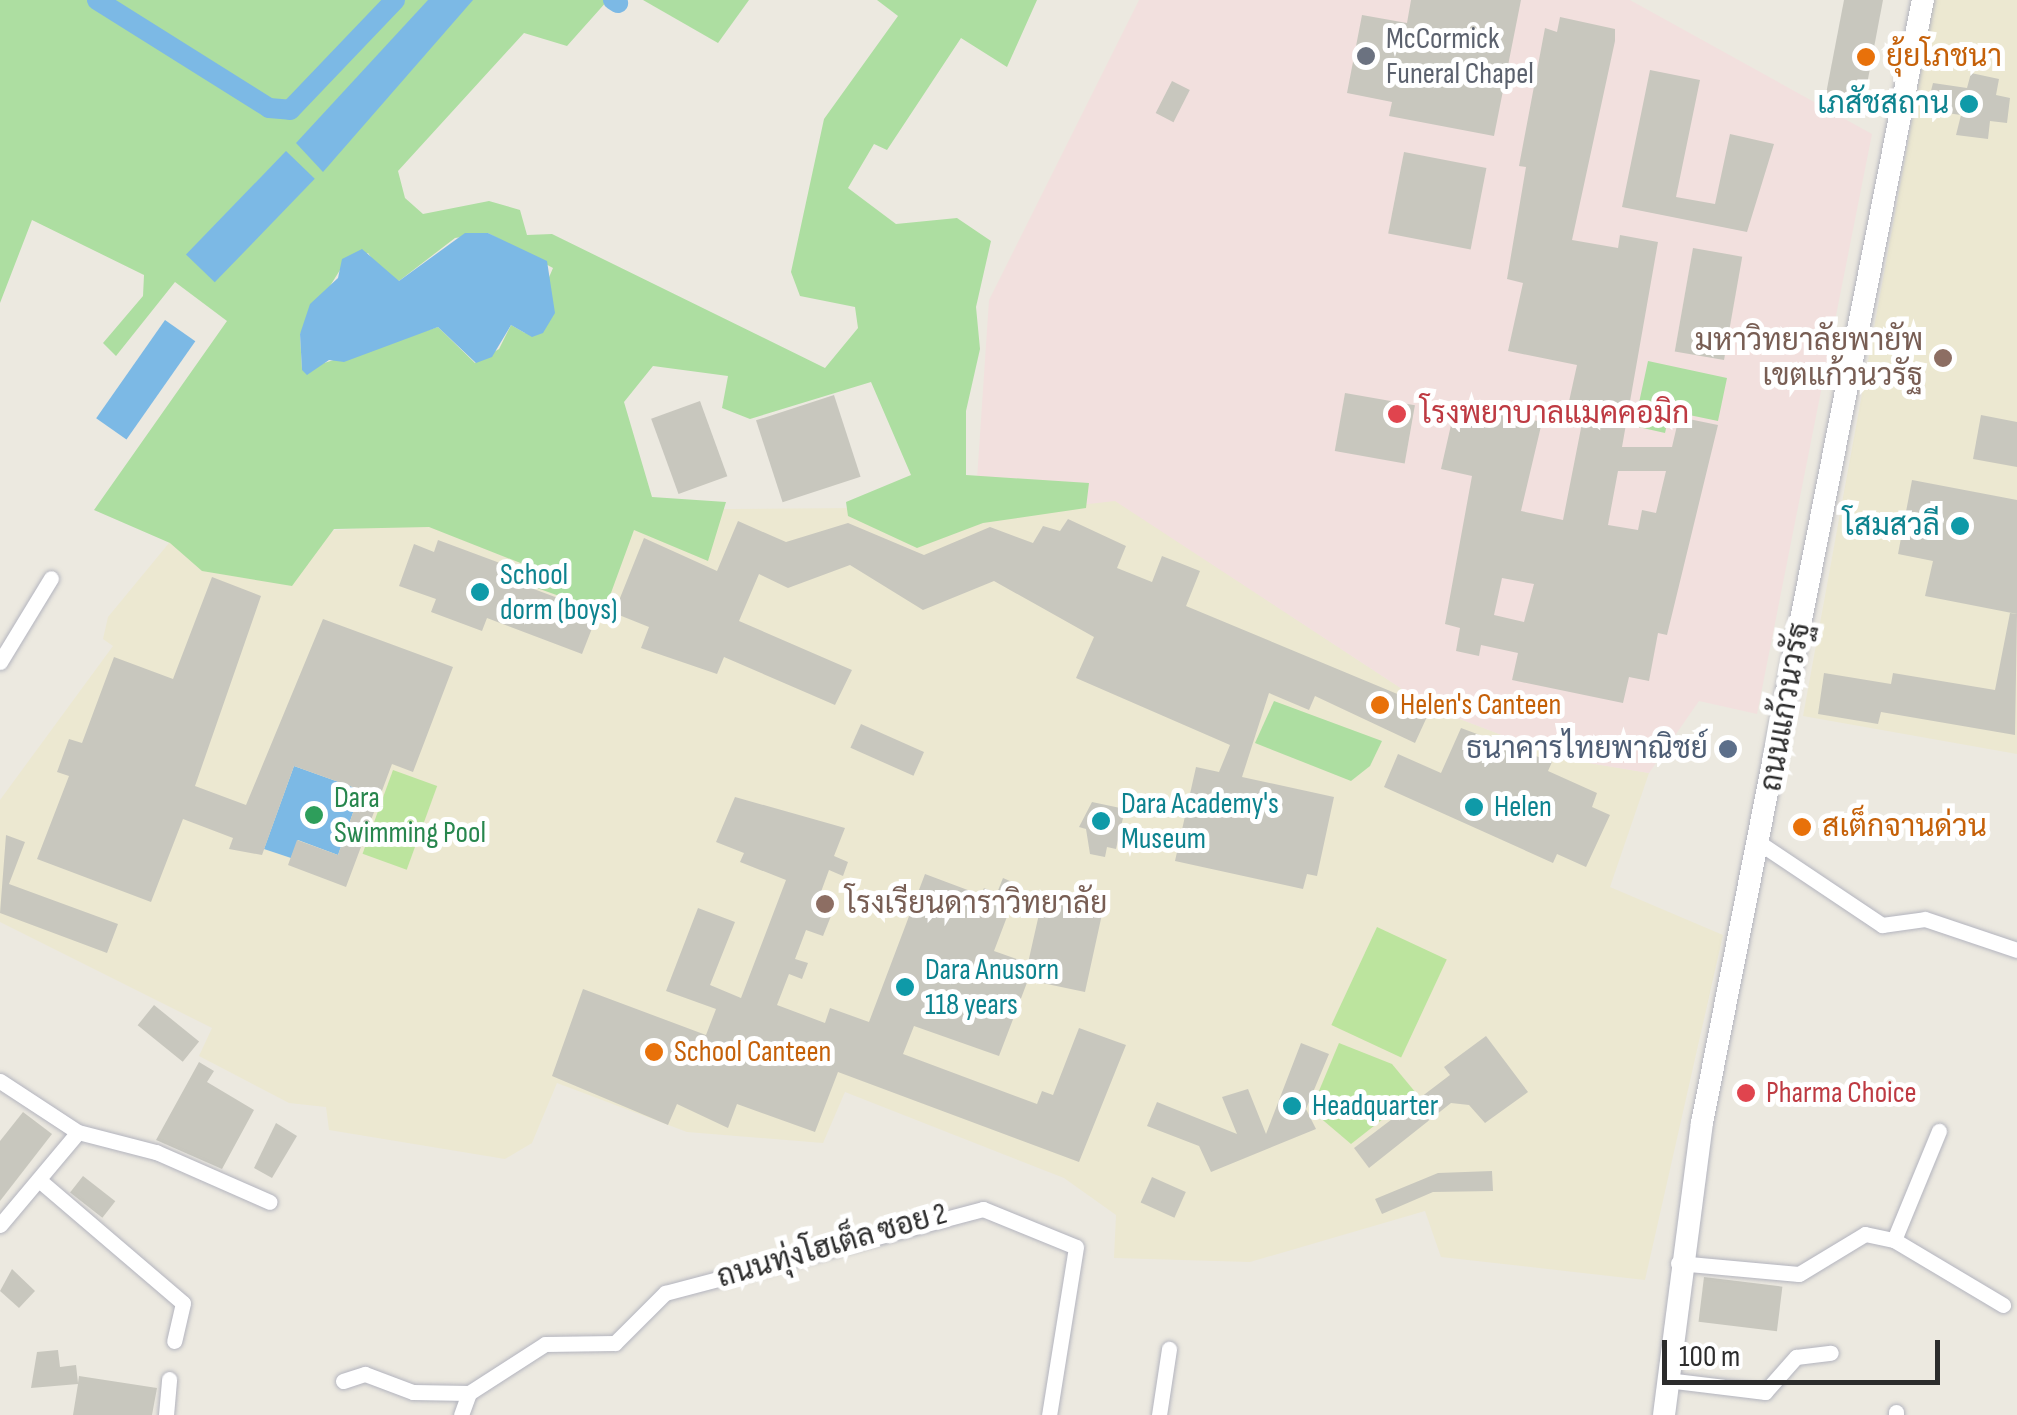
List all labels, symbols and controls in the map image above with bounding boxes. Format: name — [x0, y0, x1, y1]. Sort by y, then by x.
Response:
place label: McCormick Funeral Chapel — [1386, 21, 1534, 92]
place label: ยุ้ยโภชนา — [1886, 39, 2002, 75]
marker: McCormick Funeral Chapel — [1355, 45, 1377, 67]
marker: ยุ้ยโภชนา — [1855, 46, 1877, 68]
place label: เภสัชสถาน — [1817, 86, 1949, 122]
marker: เภสัชสถาน — [1958, 93, 1980, 115]
place label: มหาวิทยาลัยพายัพ เขตแก้วนวรัฐ — [1695, 323, 1923, 394]
marker: มหาวิทยาลัยพายัพ เขตแก้วนวรัฐ — [1932, 347, 1954, 369]
place label: โรงพยาบาลแมคคอมิก — [1420, 396, 1689, 432]
marker: โรงพยาบาลแมคคอมิก — [1384, 401, 1410, 427]
place label: โสมสวลี — [1843, 508, 1940, 544]
marker: โสมสวลี — [1949, 515, 1971, 537]
place label: School dorm (boys) — [500, 557, 618, 628]
marker: School dorm (boys) — [469, 581, 491, 603]
street label: ถนนแก้วนวรัฐ — [1753, 620, 1819, 794]
place label: Helen's Canteen — [1400, 687, 1561, 723]
marker: Helen's Canteen — [1369, 694, 1391, 716]
place label: ธนาคารไทยพาณิชย์ — [1466, 731, 1708, 767]
marker: ธนาคารไทยพาณิชย์ — [1717, 738, 1739, 760]
place label: Dara Swimming Pool — [334, 780, 486, 850]
place label: Dara Academy's Museum — [1121, 786, 1279, 856]
place label: Helen — [1494, 789, 1552, 825]
marker: Helen — [1463, 796, 1485, 818]
marker: Dara Swimming Pool — [303, 804, 325, 826]
place label: สเต็กจานด่วน — [1822, 809, 1987, 845]
marker: Dara Academy's Museum — [1090, 810, 1112, 832]
marker: สเต็กจานด่วน — [1791, 816, 1813, 838]
place label: โรงเรียนดาราวิทยาลัย — [845, 886, 1107, 922]
marker: โรงเรียนดาราวิทยาลัย — [814, 893, 836, 915]
place label: Dara Anusorn 118 years — [925, 952, 1059, 1022]
marker: Dara Anusorn 118 years — [894, 976, 916, 998]
place label: School Canteen — [674, 1034, 831, 1070]
marker: School Canteen — [643, 1041, 665, 1063]
place label: Pharma Choice — [1766, 1075, 1917, 1111]
marker: Pharma Choice — [1735, 1082, 1757, 1104]
place label: Headquarter — [1312, 1088, 1438, 1124]
marker: Headquarter — [1281, 1095, 1303, 1117]
street label: ถนนทุ่งโฮเต็ล ซอย 2 — [713, 1196, 951, 1296]
scale bar — [1667, 1320, 1944, 1382]
text: 100 m — [1679, 1339, 1740, 1375]

